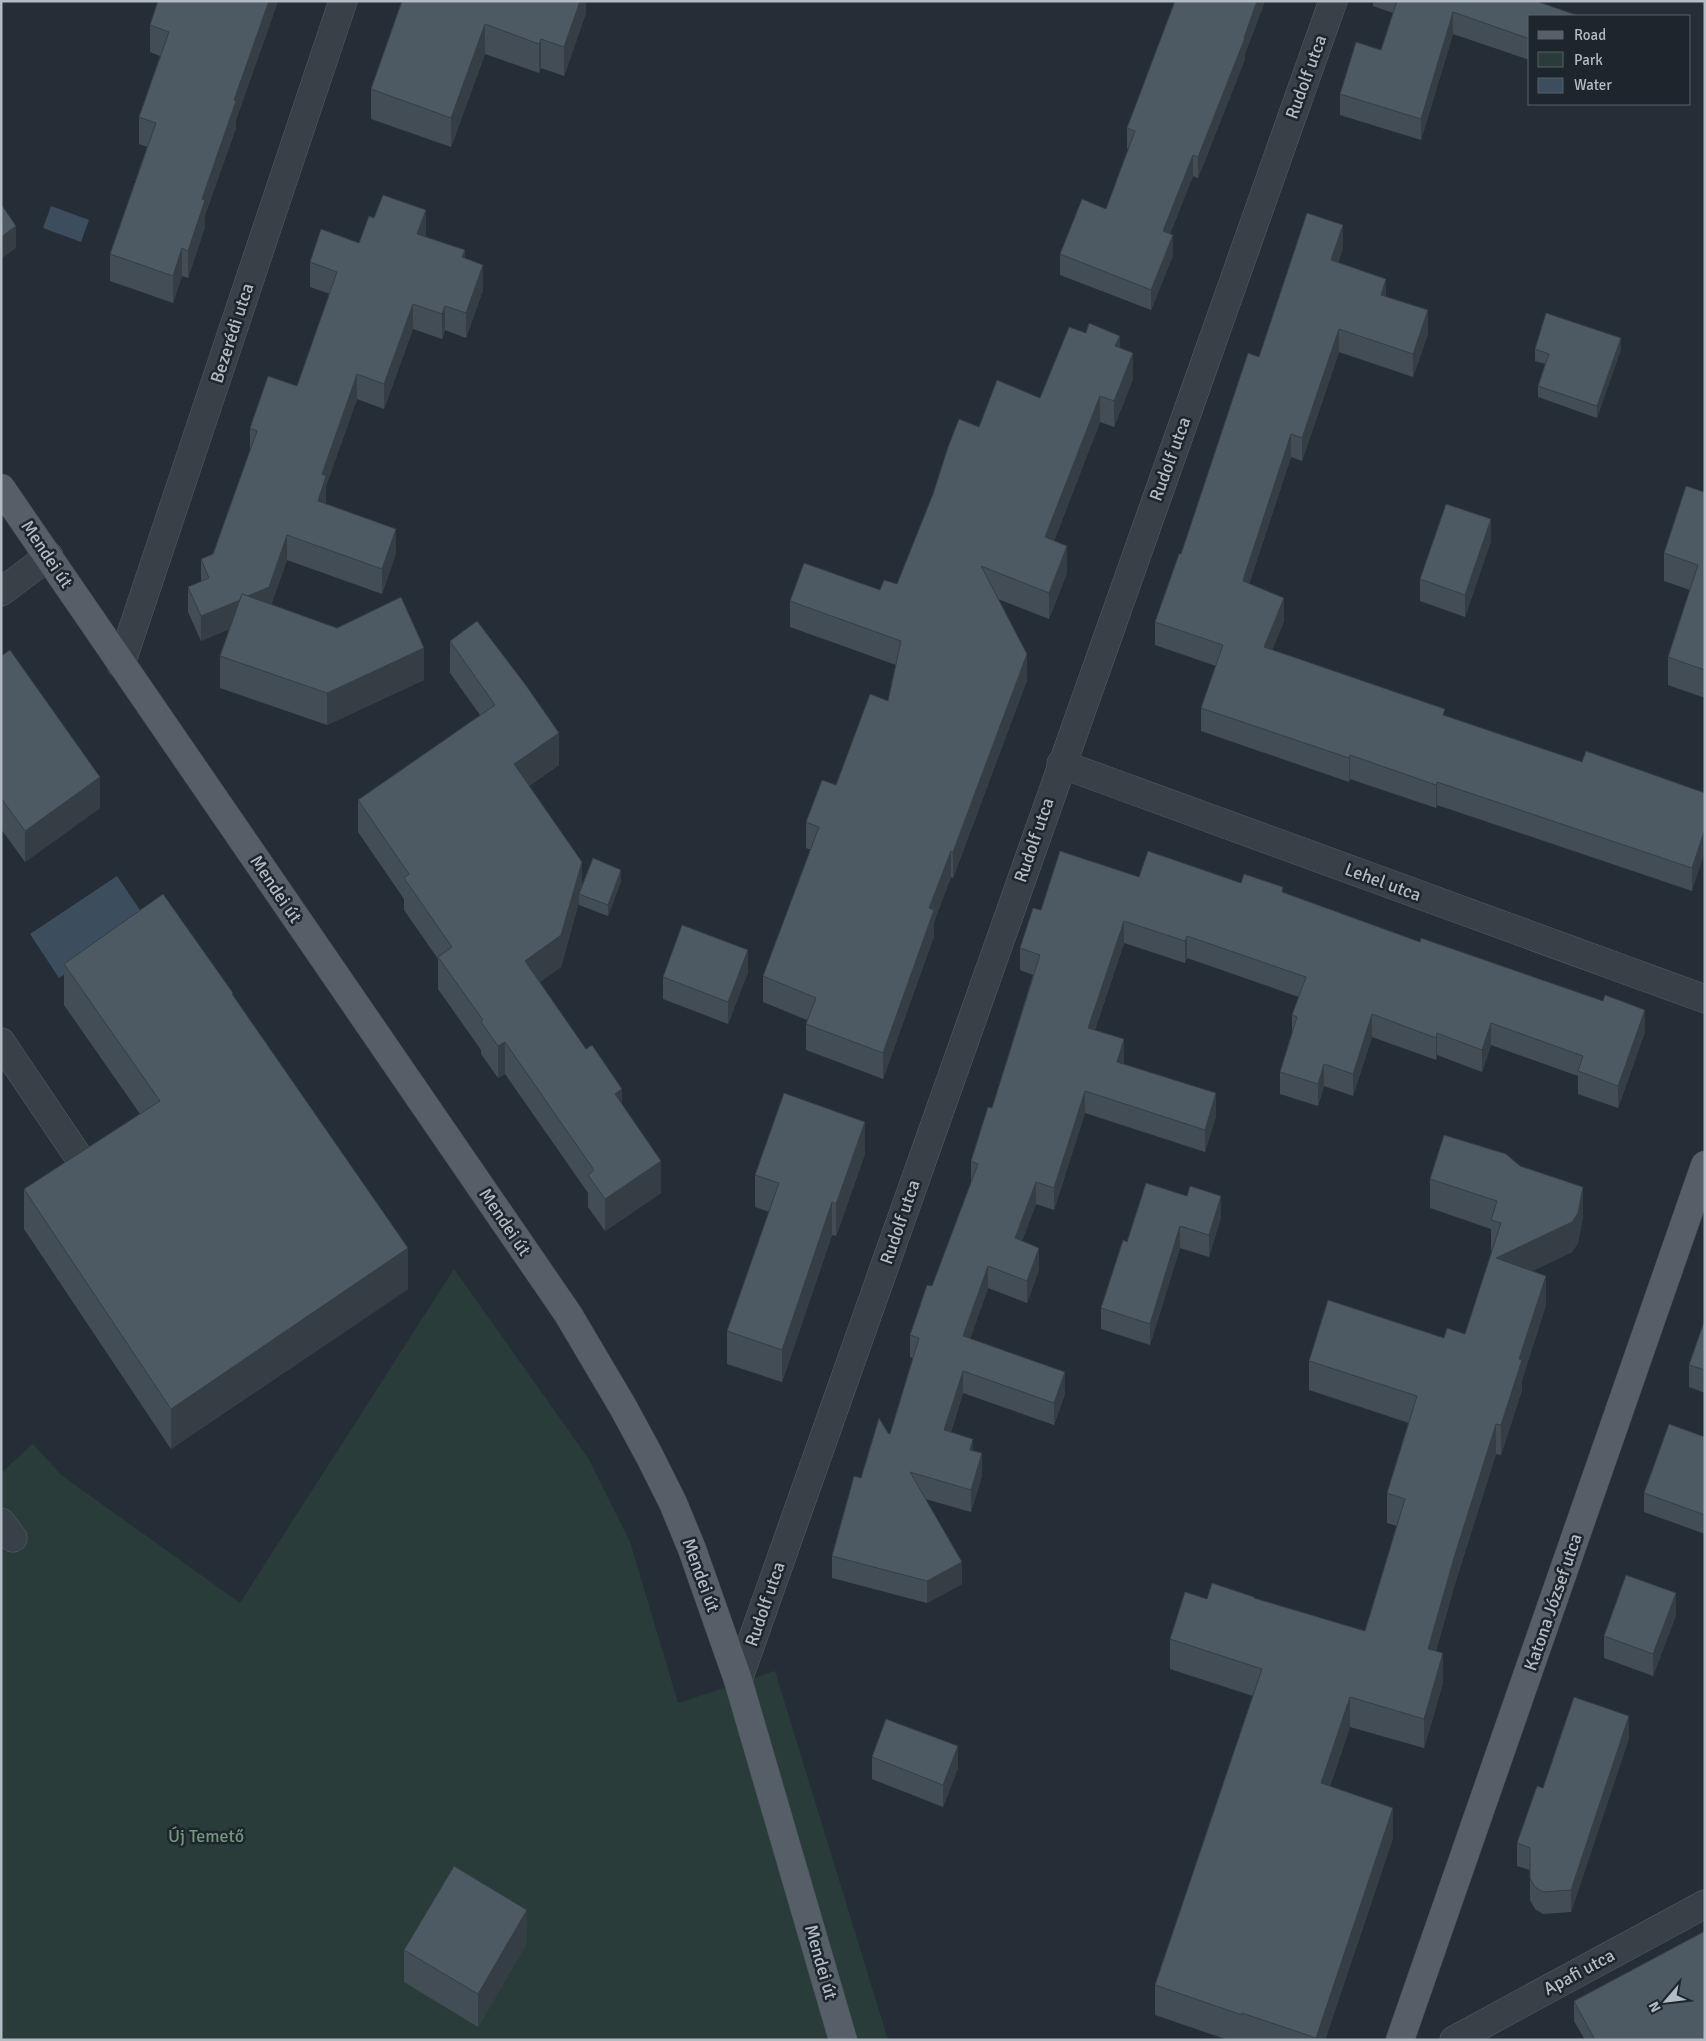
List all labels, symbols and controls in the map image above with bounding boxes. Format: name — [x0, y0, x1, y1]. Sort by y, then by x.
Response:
legend — [1528, 15, 1691, 105]
text: Road — [1574, 26, 1606, 44]
street label: Rudolf utca — [1281, 32, 1331, 122]
text: Park — [1574, 51, 1603, 69]
text: Water — [1574, 76, 1612, 94]
street label: Bezerédi utca — [205, 280, 259, 386]
street label: Rudolf utca — [1145, 414, 1195, 504]
street label: Mendei út — [16, 516, 78, 592]
street label: Rudolf utca — [1009, 795, 1059, 885]
street label: Mendei út — [245, 851, 307, 927]
street label: Lehel utca — [1342, 858, 1424, 906]
street label: Rudolf utca — [875, 1177, 925, 1267]
street label: Mendei út — [474, 1184, 536, 1260]
street label: Katona József utca — [1519, 1530, 1587, 1674]
street label: Mendei út — [678, 1535, 724, 1615]
street label: Rudolf utca — [740, 1559, 790, 1649]
park label: Új Temető — [168, 1825, 244, 1847]
street label: Mendei út — [800, 1922, 842, 2002]
street label: Apafi utca — [1540, 1944, 1618, 2000]
north arrow — [1641, 1976, 1691, 2026]
text: N — [1645, 1999, 1665, 2015]

